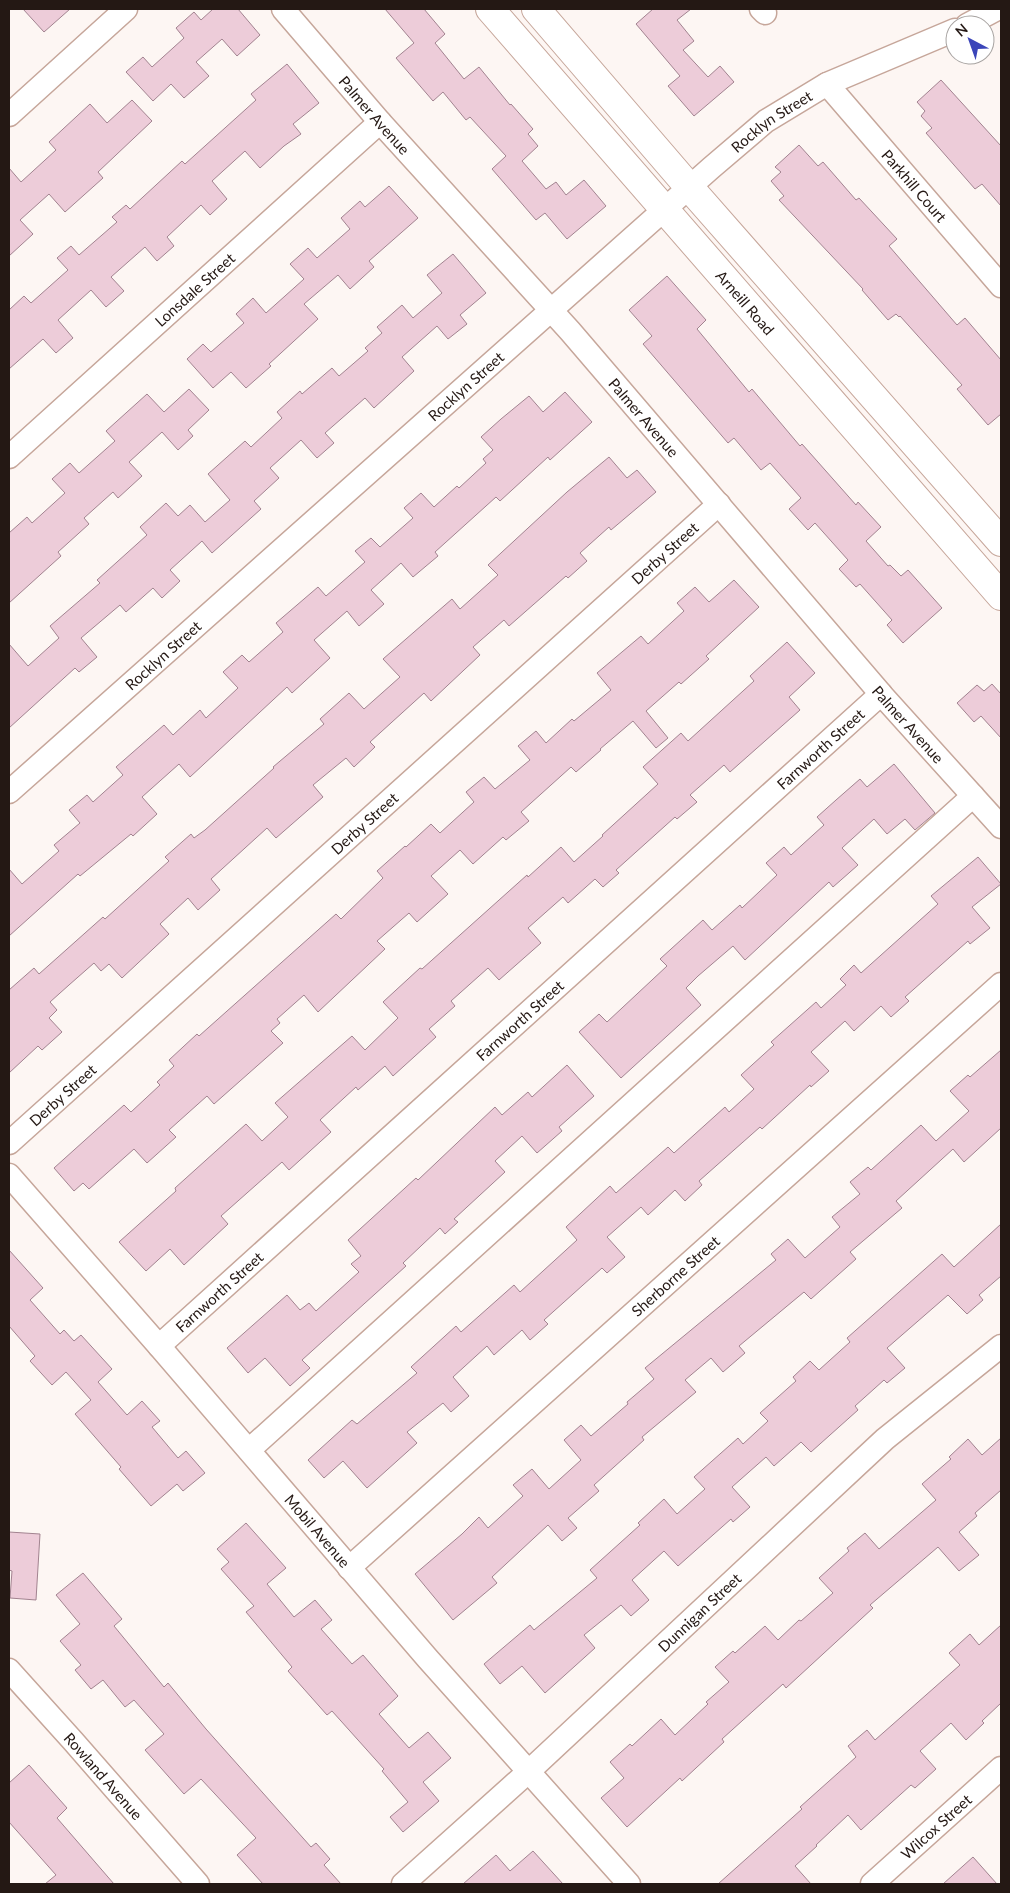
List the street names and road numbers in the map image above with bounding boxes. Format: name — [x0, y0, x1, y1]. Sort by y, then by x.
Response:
street label: Palmer Avenue — [335, 72, 414, 158]
street label: Rocklyn Street — [727, 86, 816, 156]
street label: Parkhill Court — [878, 146, 951, 226]
street label: Lonsdale Street — [151, 248, 239, 330]
street label: Arneill Road — [712, 266, 778, 338]
street label: Rocklyn Street — [424, 347, 508, 424]
street label: Palmer Avenue — [605, 374, 683, 461]
street label: Derby Street — [627, 518, 702, 588]
street label: Rocklyn Street — [121, 616, 205, 694]
street label: Palmer Avenue — [869, 682, 948, 767]
street label: Farnworth Street — [773, 704, 868, 793]
street label: Derby Street — [327, 788, 402, 858]
street label: Farnworth Street — [472, 976, 568, 1064]
street label: Derby Street — [25, 1060, 100, 1130]
street label: Sherborne Street — [628, 1231, 723, 1320]
street label: Farnworth Street — [172, 1247, 267, 1336]
street label: Mobil Avenue — [281, 1490, 354, 1571]
street label: Dunnigan Street — [654, 1569, 745, 1655]
street label: Rowland Avenue — [61, 1729, 147, 1823]
street label: Wilcox Street — [897, 1790, 975, 1863]

